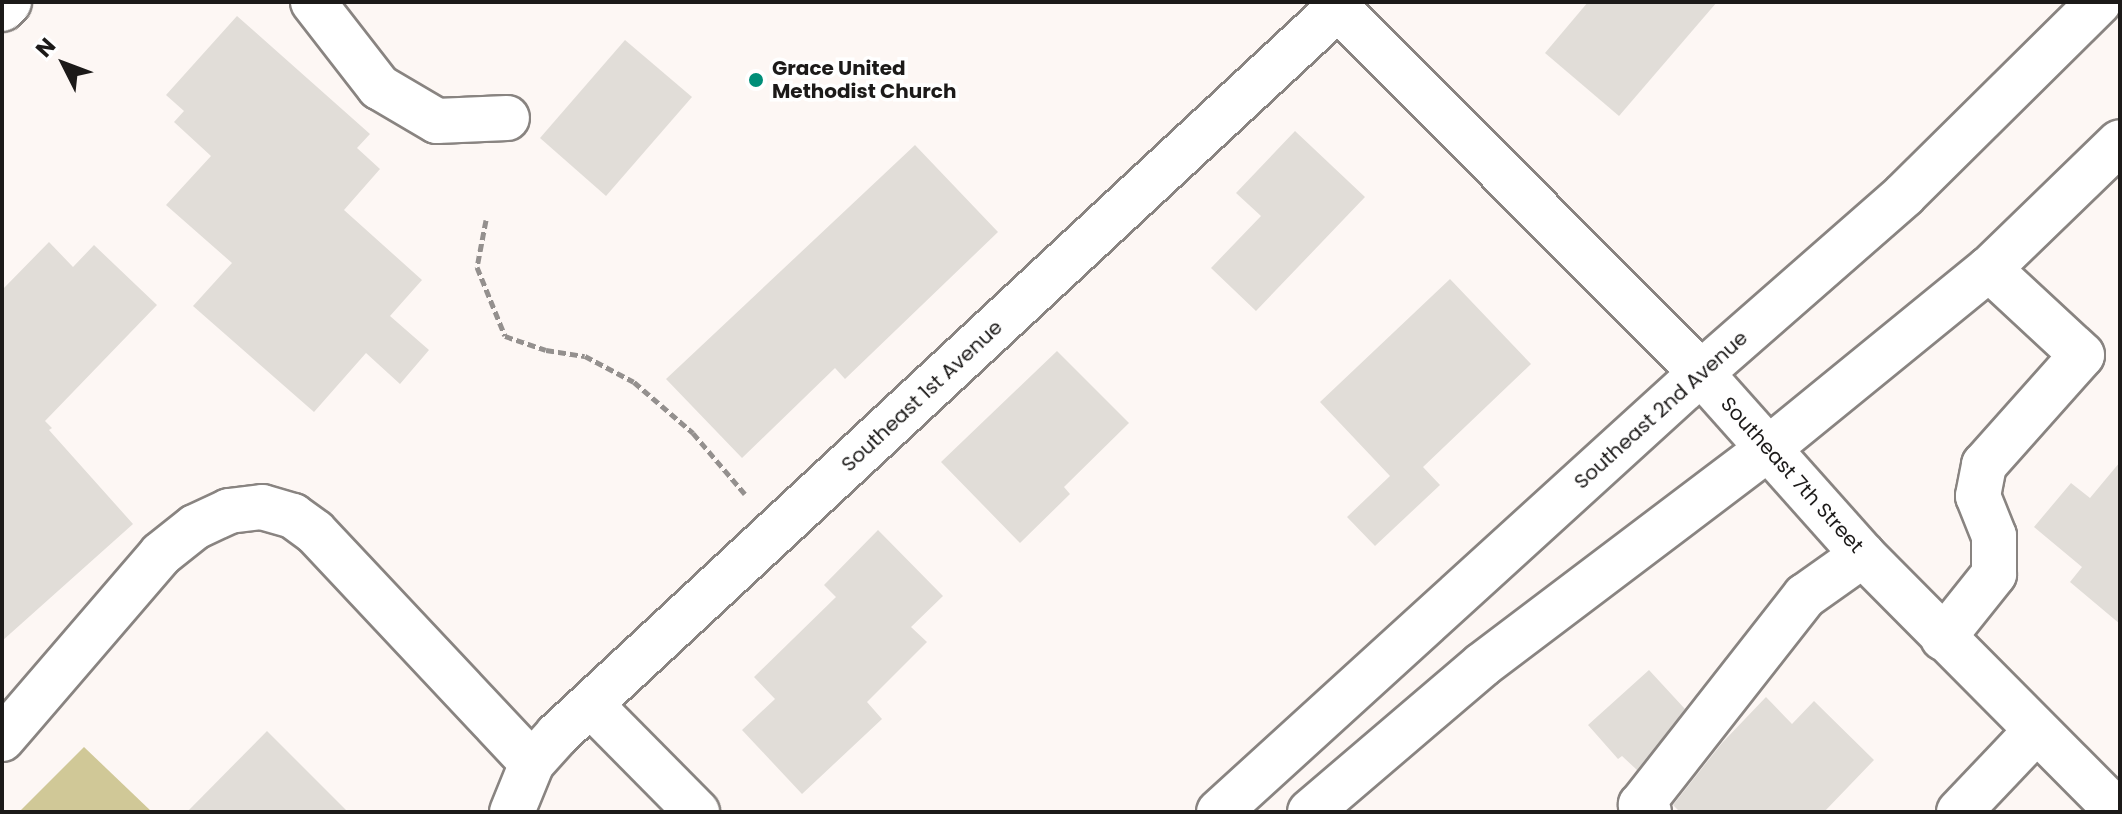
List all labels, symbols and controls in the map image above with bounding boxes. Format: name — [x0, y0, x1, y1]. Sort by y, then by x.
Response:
north arrow — [24, 24, 104, 104]
text: N — [29, 31, 63, 64]
place label: Grace United Methodist Church — [772, 56, 956, 103]
marker: Grace United Methodist Church — [747, 71, 765, 89]
street label: Southeast 1st Avenue — [837, 315, 1007, 477]
street label: Southeast 2nd Avenue — [1569, 326, 1753, 494]
street label: Southeast 7th Street — [1716, 392, 1868, 558]

